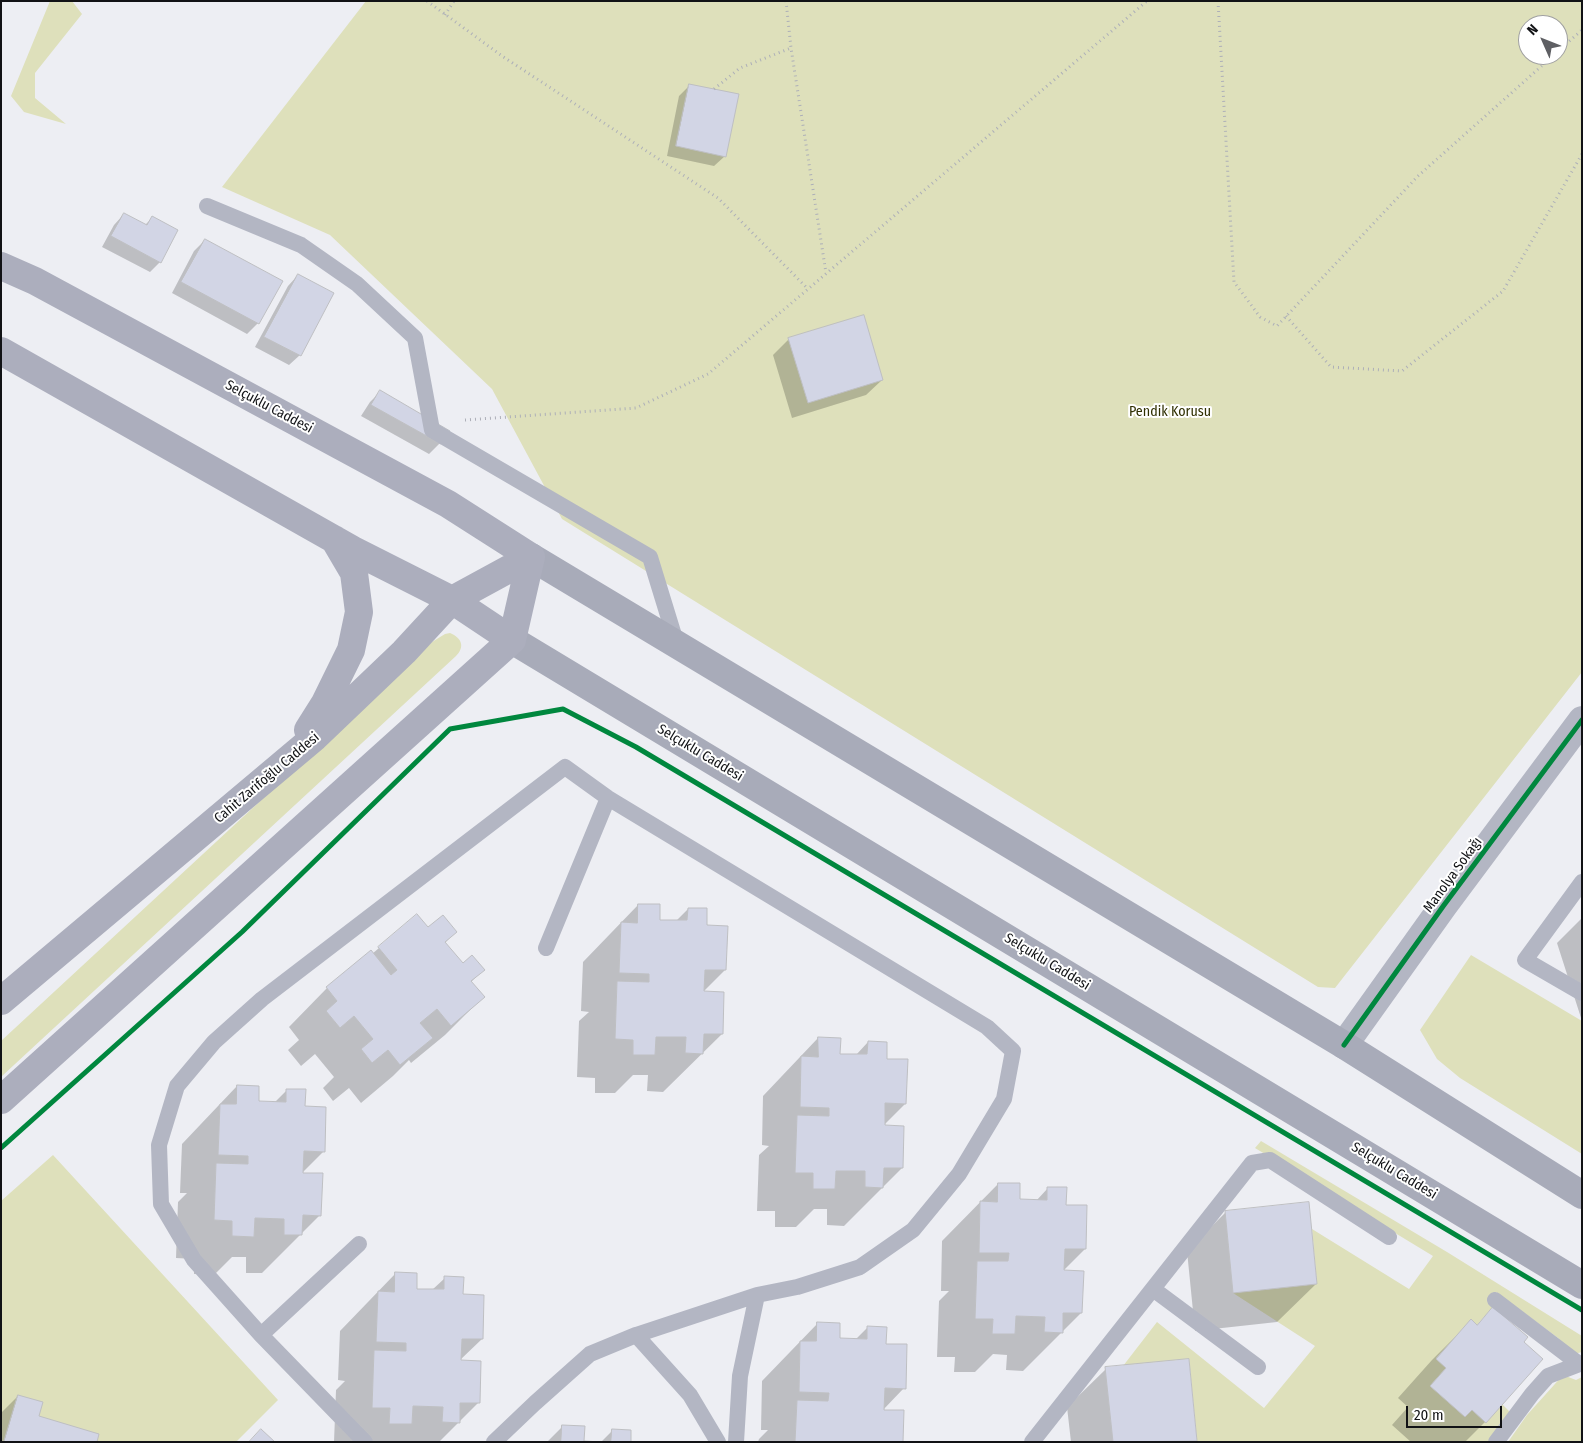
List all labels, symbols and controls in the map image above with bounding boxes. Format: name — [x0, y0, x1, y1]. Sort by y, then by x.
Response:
north arrow — [1518, 15, 1568, 65]
text: N — [1524, 21, 1542, 39]
street label: Selçuklu Caddesi — [222, 377, 316, 437]
park label: Pendik Korusu — [1129, 404, 1211, 420]
street label: Selçuklu Caddesi — [654, 721, 746, 785]
street label: Cahit Zarifoğlu Caddesi — [211, 729, 323, 827]
street label: Manolya Sokağı — [1420, 834, 1486, 916]
street label: Selçuklu Caddesi — [1001, 930, 1093, 994]
street label: Selçuklu Caddesi — [1348, 1139, 1440, 1203]
scale bar — [1408, 1396, 1504, 1428]
text: 20 m — [1414, 1406, 1444, 1424]

